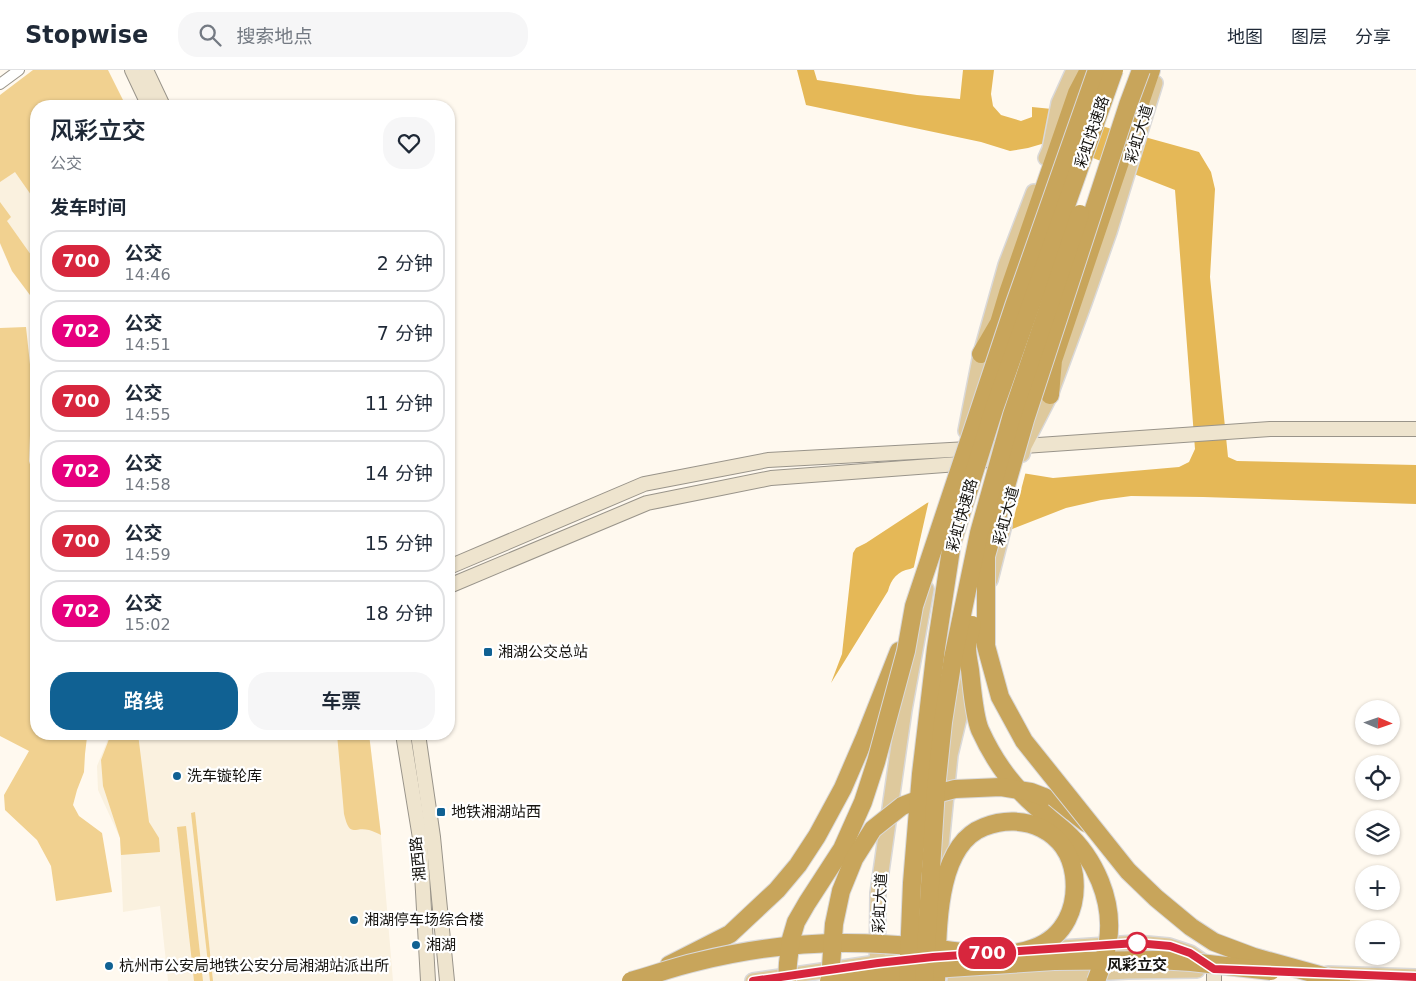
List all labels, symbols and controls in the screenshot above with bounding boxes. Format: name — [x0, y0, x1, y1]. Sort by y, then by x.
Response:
search box — [178, 12, 528, 57]
text: Stopwise — [25, 21, 148, 49]
icon: search — [196, 21, 224, 49]
text: 搜索地点 — [236, 25, 312, 47]
text: 地图 — [1227, 26, 1263, 47]
text: 图层 — [1291, 26, 1327, 47]
text: 分享 — [1355, 26, 1391, 47]
street label: 彩虹快速路 — [1071, 94, 1113, 170]
street label: 彩虹大道 — [1122, 103, 1156, 165]
text: 风彩立交 — [50, 117, 146, 145]
button: heart — [383, 117, 435, 169]
text: 公交 — [50, 154, 82, 173]
text: 发车时间 — [50, 196, 126, 218]
text: 公交 — [125, 242, 163, 264]
text: 700 — [62, 250, 100, 271]
text: 2 分钟 — [377, 252, 433, 274]
text: 14:46 — [125, 265, 171, 284]
text: 公交 — [125, 312, 163, 334]
text: 702 — [62, 320, 100, 341]
text: 7 分钟 — [377, 322, 433, 344]
text: 14:51 — [125, 335, 171, 354]
text: 公交 — [125, 382, 163, 404]
text: 700 — [62, 390, 100, 411]
text: 11 分钟 — [365, 392, 433, 414]
text: 14:55 — [125, 405, 171, 424]
text: 公交 — [125, 452, 163, 474]
text: 702 — [62, 460, 100, 481]
text: 14 分钟 — [365, 462, 433, 484]
text: 14:58 — [125, 475, 171, 494]
street label: 彩虹快速路 — [943, 476, 981, 554]
street label: 彩虹大道 — [990, 485, 1022, 547]
text: 公交 — [125, 522, 163, 544]
text: 700 — [62, 530, 100, 551]
text: 15 分钟 — [365, 532, 433, 554]
text: 14:59 — [125, 545, 171, 564]
text: 公交 — [125, 592, 163, 614]
text: 702 — [62, 600, 100, 621]
text: 18 分钟 — [365, 602, 433, 624]
text: 15:02 — [125, 615, 171, 634]
place label: 湘湖公交总站 — [498, 643, 588, 661]
marker: 湘湖公交总站 — [482, 646, 494, 658]
button: 路线 — [50, 672, 238, 730]
button: 车票 — [248, 672, 435, 730]
north arrow — [1355, 700, 1400, 745]
map controls — [1355, 700, 1400, 965]
button: locate — [1355, 755, 1400, 800]
place label: 洗车镟轮库 — [187, 767, 262, 785]
marker: 洗车镟轮库 — [171, 770, 183, 782]
place label: 地铁湘湖站西 — [451, 803, 541, 821]
marker: 地铁湘湖站西 — [435, 806, 447, 818]
button: layers — [1355, 810, 1400, 855]
street label: 湘西路 — [407, 836, 429, 882]
button: + — [1355, 865, 1400, 910]
street label: 彩虹大道 — [869, 873, 891, 933]
place label: 湘湖停车场综合楼 — [364, 911, 484, 929]
marker: 湘湖停车场综合楼 — [348, 914, 360, 926]
button: − — [1355, 920, 1400, 965]
marker: 风彩立交 — [1126, 932, 1148, 954]
place label: 湘湖 — [426, 936, 456, 954]
line badge: 700 — [958, 937, 1016, 969]
marker: 湘湖 — [410, 939, 422, 951]
text: 700 — [968, 942, 1006, 963]
place label: 风彩立交 — [1107, 956, 1167, 974]
place label: 杭州市公安局地铁公安分局湘湖站派出所 — [119, 957, 389, 975]
marker: 杭州市公安局地铁公安分局湘湖站派出所 — [103, 960, 115, 972]

